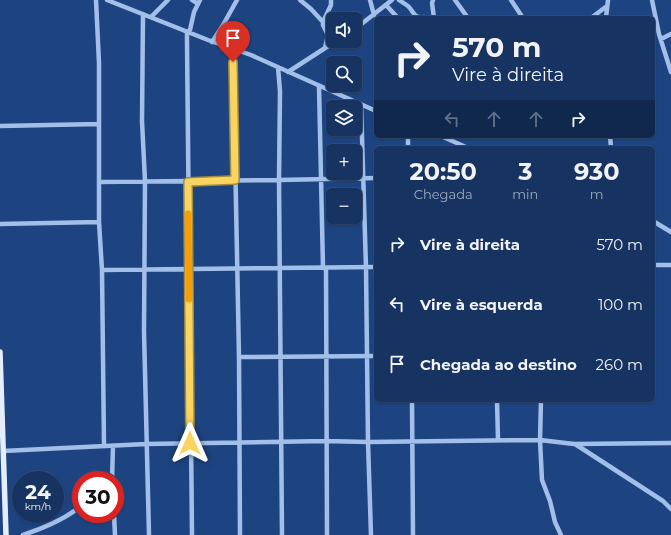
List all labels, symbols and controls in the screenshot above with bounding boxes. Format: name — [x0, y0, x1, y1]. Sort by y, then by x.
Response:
map controls — [326, 12, 362, 224]
button: sound — [326, 12, 362, 48]
pin — [216, 21, 250, 62]
icon: arrive — [222, 27, 244, 49]
text: 570 m — [452, 30, 541, 64]
icon: right — [386, 32, 438, 84]
button: search — [326, 56, 362, 92]
text: Vire à direita — [452, 64, 564, 86]
button: layers — [326, 100, 362, 136]
icon: left — [441, 108, 463, 130]
icon: ahead — [483, 108, 505, 130]
icon: ahead — [525, 108, 547, 130]
icon: right — [567, 108, 589, 130]
button: + — [326, 144, 362, 180]
text: 20:50 — [410, 157, 477, 186]
text: 3 — [518, 157, 532, 186]
text: 930 — [574, 157, 619, 186]
text: Chegada — [414, 186, 473, 202]
text: min — [512, 186, 538, 202]
text: m — [590, 186, 604, 202]
button: − — [326, 188, 362, 224]
icon: right — [386, 233, 408, 255]
text: Vire à direita — [420, 235, 520, 254]
text: 570 m — [596, 235, 643, 254]
icon: left — [386, 293, 408, 315]
text: Vire à esquerda — [420, 295, 543, 314]
text: 100 m — [598, 295, 643, 314]
icon: arrive — [386, 353, 408, 375]
text: Chegada ao destino — [420, 355, 577, 374]
text: 260 m — [596, 355, 643, 374]
position arrow — [169, 422, 211, 464]
speed limit sign: 30 — [72, 471, 124, 523]
text: 24 — [25, 480, 51, 504]
text: km/h — [25, 500, 51, 513]

